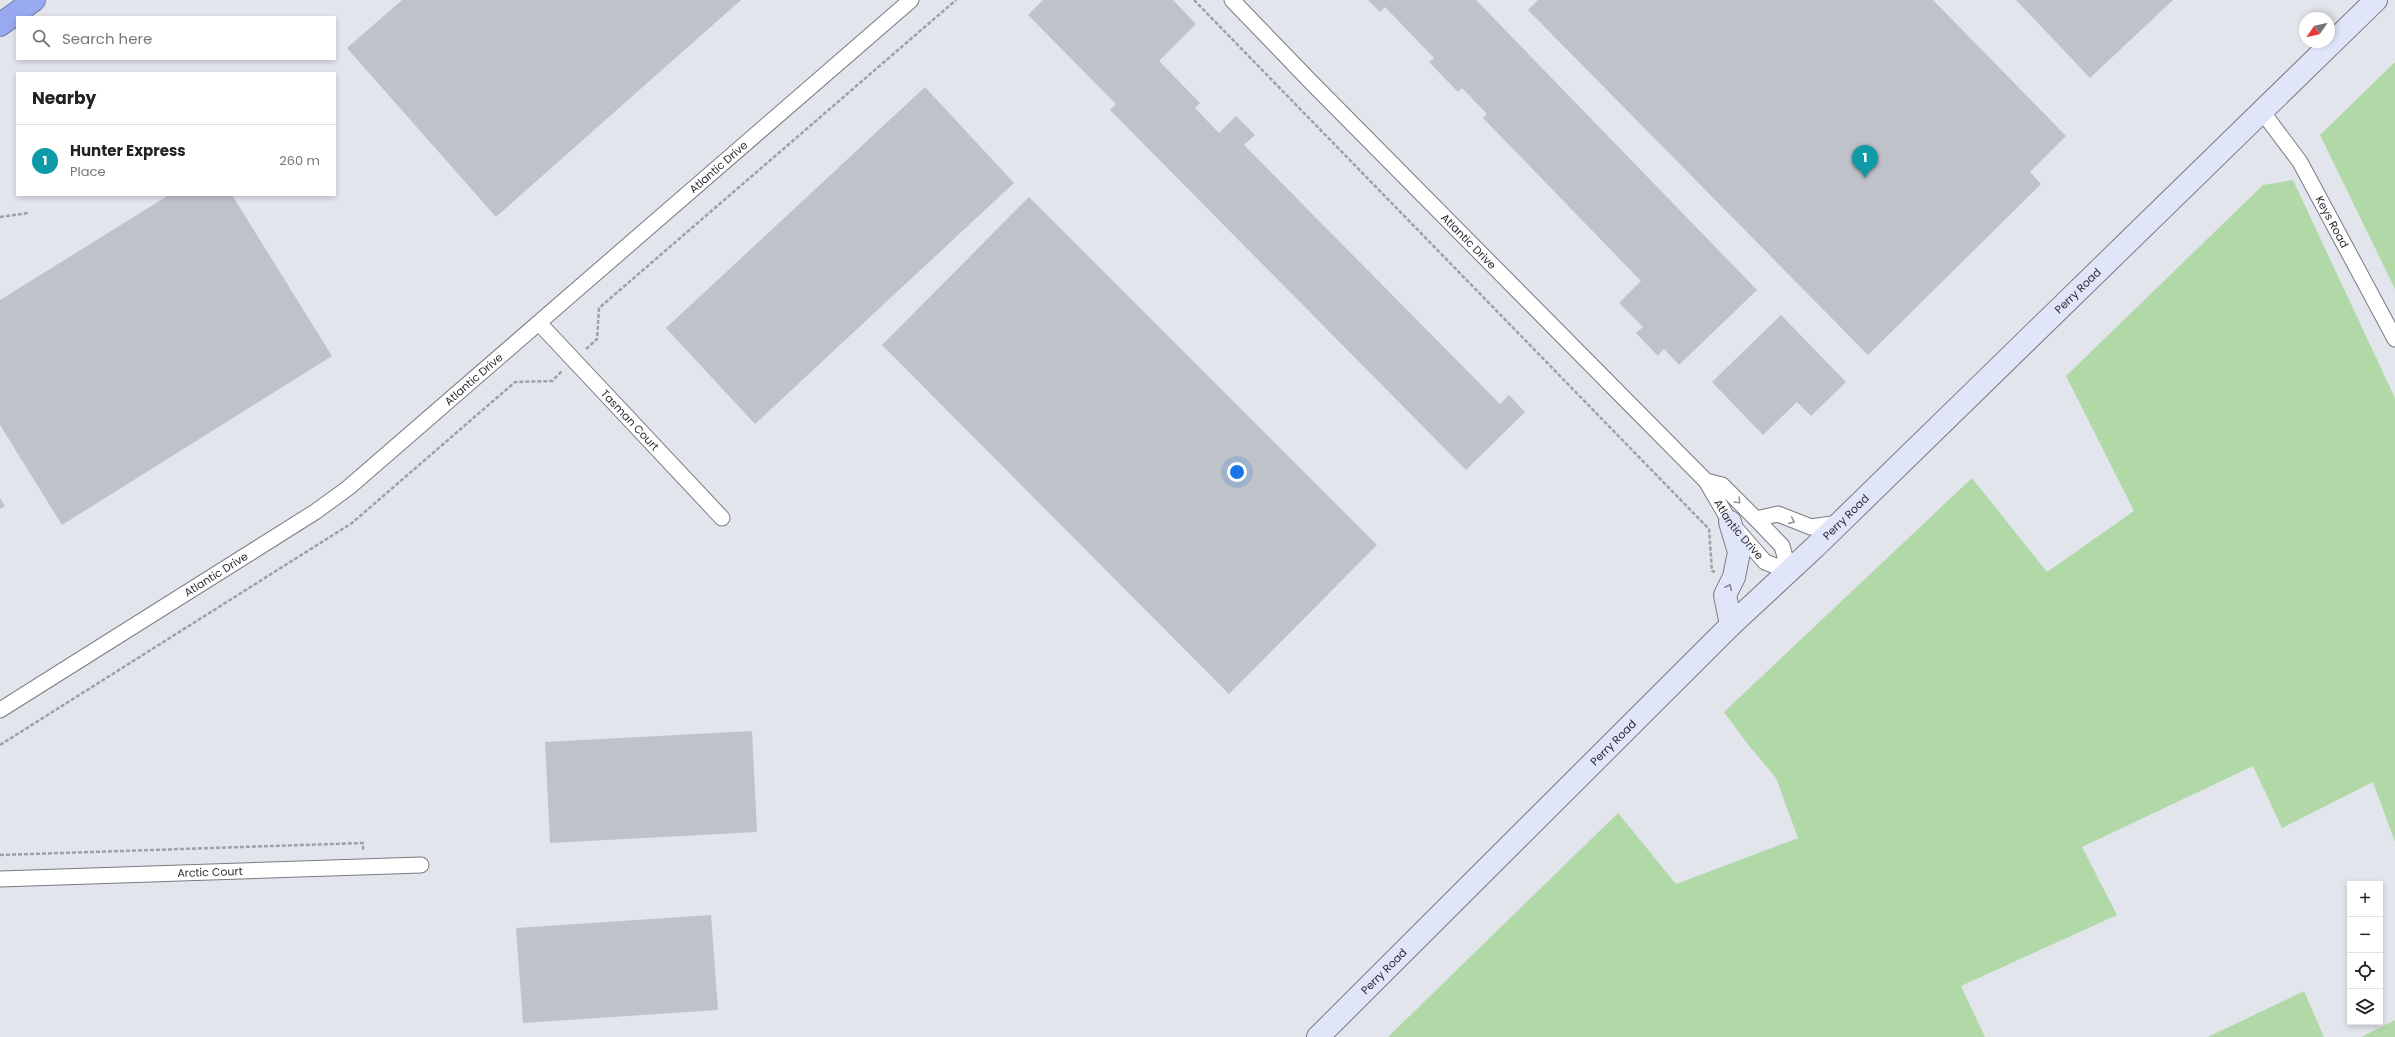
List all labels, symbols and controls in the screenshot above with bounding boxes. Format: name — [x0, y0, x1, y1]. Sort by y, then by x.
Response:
north arrow — [2299, 12, 2335, 48]
search box — [16, 16, 336, 60]
icon: search — [30, 27, 52, 49]
text: Search here — [62, 28, 152, 49]
text: Nearby — [32, 86, 96, 110]
street label: Atlantic Drive — [686, 137, 751, 197]
text: Hunter Express — [70, 140, 186, 161]
pin: 1 — [1852, 145, 1878, 178]
text: 1 — [43, 151, 47, 170]
text: 260 m — [279, 151, 320, 170]
text: Place — [70, 162, 105, 181]
street label: Keys Road — [2312, 193, 2353, 251]
street label: Atlantic Drive — [1437, 210, 1500, 273]
street label: Perry Road — [2051, 264, 2105, 317]
street label: Atlantic Drive — [441, 349, 506, 409]
street label: Tasman Court — [597, 386, 663, 454]
your location — [1227, 462, 1247, 482]
street label: Perry Road — [1819, 491, 1873, 543]
street label: Atlantic Drive — [1710, 496, 1767, 563]
one-way arrow — [1733, 496, 1741, 504]
one-way arrow — [1788, 516, 1796, 524]
street label: Atlantic Drive — [181, 548, 251, 600]
one-way arrow — [1724, 584, 1731, 592]
street label: Perry Road — [1587, 716, 1640, 769]
street label: Arctic Court — [177, 863, 243, 881]
map controls — [2347, 881, 2383, 1025]
button: + — [2347, 881, 2383, 917]
button: − — [2347, 917, 2383, 953]
street label: Perry Road — [1357, 945, 1410, 998]
button: locate — [2347, 953, 2383, 989]
button: layers — [2347, 989, 2383, 1025]

